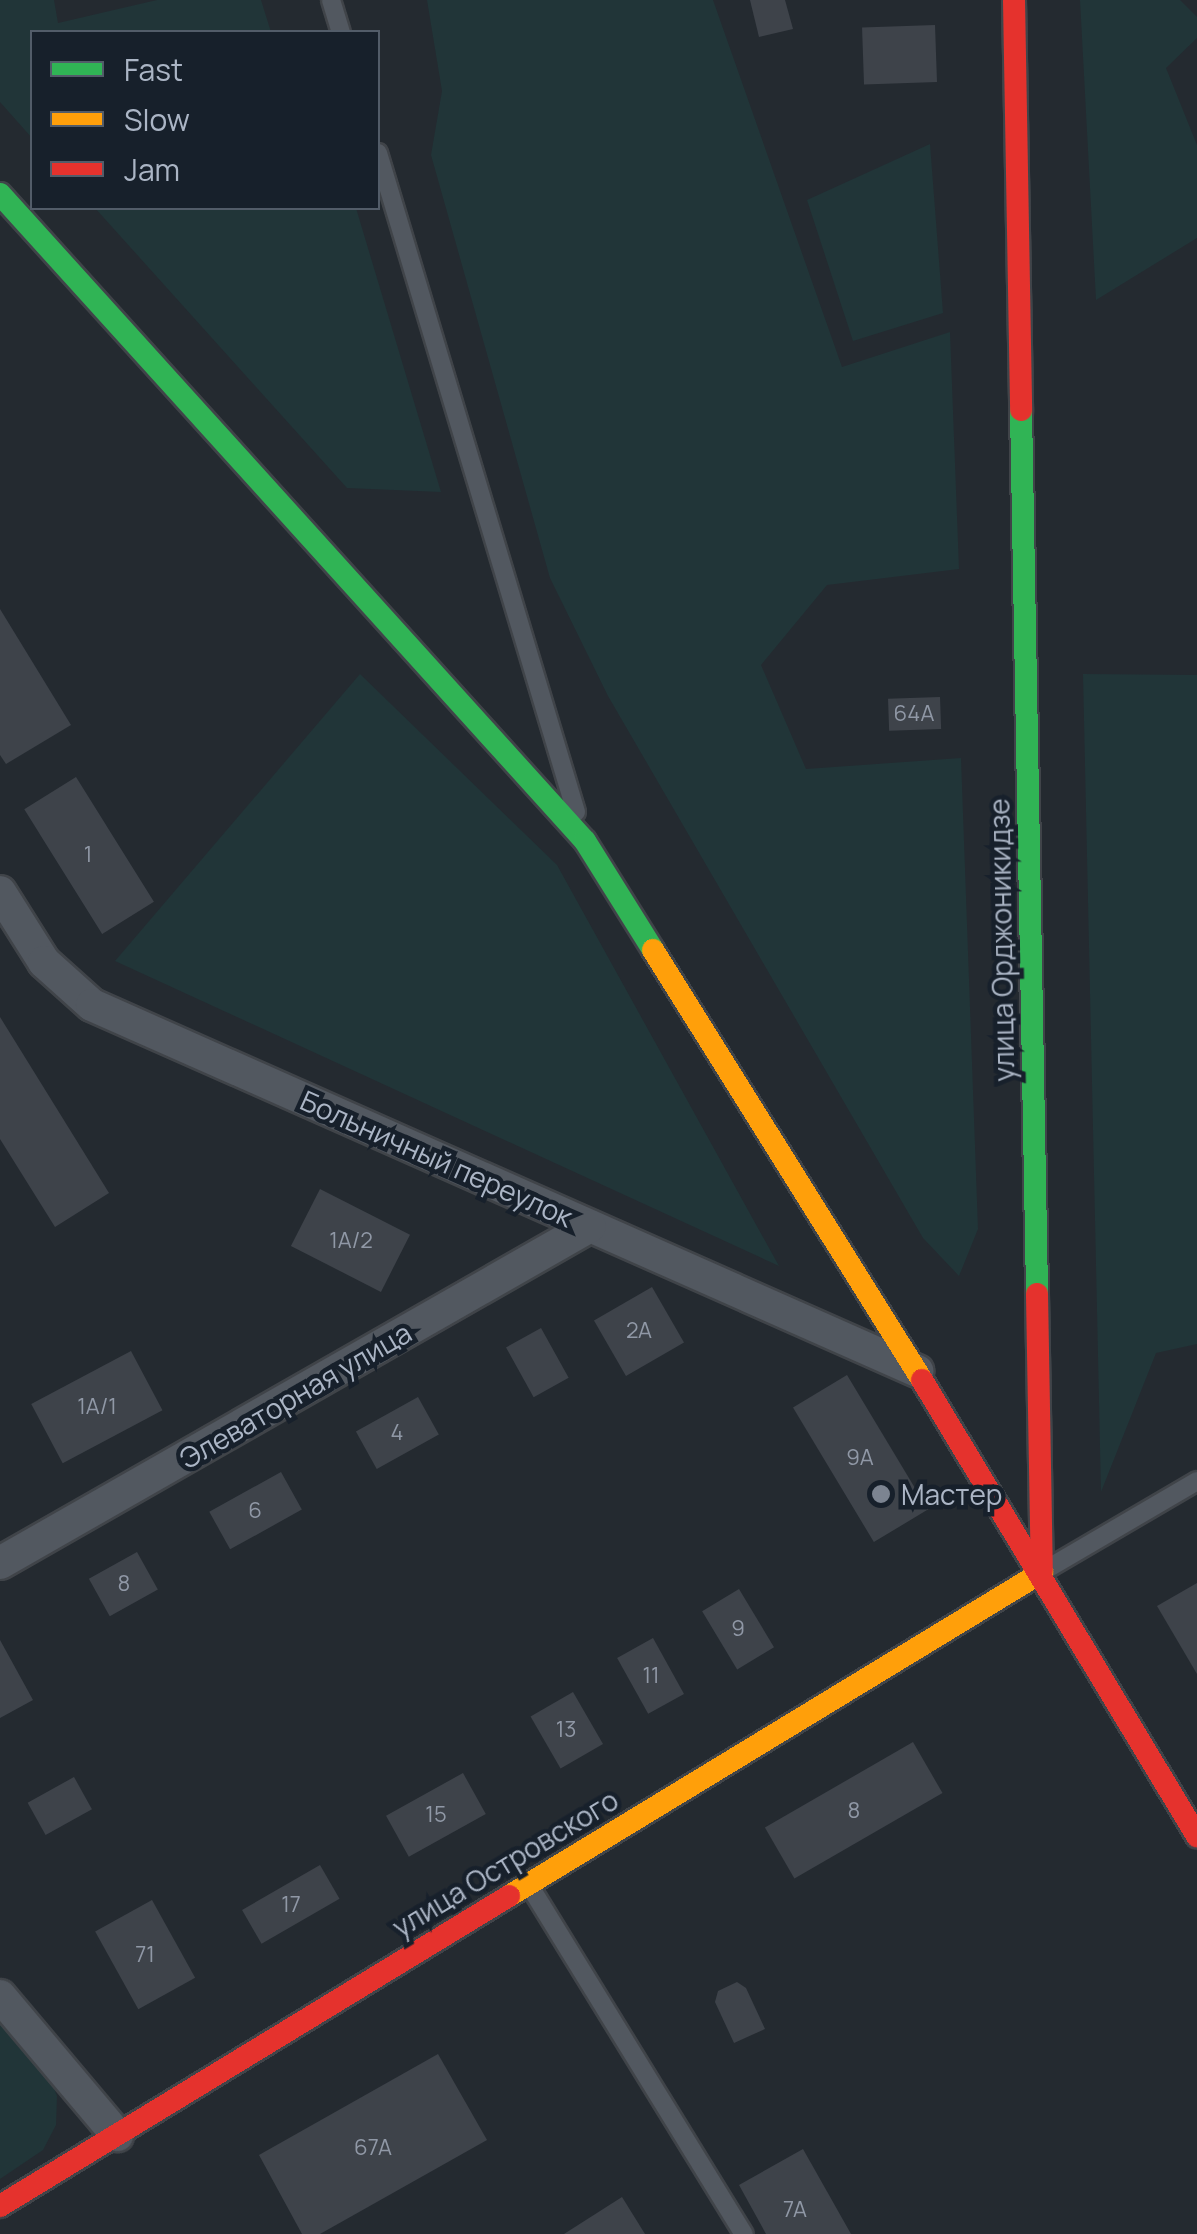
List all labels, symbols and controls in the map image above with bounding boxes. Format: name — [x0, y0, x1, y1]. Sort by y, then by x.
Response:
legend — [30, 30, 380, 210]
text: Fast — [124, 49, 183, 90]
text: Slow — [124, 99, 190, 140]
text: Jam — [124, 149, 180, 190]
house number: 64А — [894, 701, 934, 727]
street label: улица Орджоникидзе — [982, 798, 1020, 1082]
house number: 1 — [84, 842, 92, 868]
street label: Больничный переулок — [296, 1083, 578, 1233]
house number: 1А/2 — [329, 1228, 373, 1254]
street label: Элеваторная улица — [173, 1315, 417, 1475]
house number: 2А — [626, 1318, 652, 1344]
house number: 1А/1 — [77, 1394, 117, 1420]
house number: 4 — [391, 1420, 403, 1446]
house number: 9А — [846, 1445, 874, 1471]
place label: Мастер — [901, 1477, 1002, 1511]
marker: Мастер — [870, 1483, 892, 1505]
house number: 6 — [248, 1498, 262, 1524]
house number: 8 — [118, 1571, 130, 1597]
house number: 9 — [731, 1616, 745, 1642]
house number: 11 — [642, 1663, 660, 1689]
house number: 13 — [556, 1717, 576, 1743]
street label: улица Островского — [386, 1782, 624, 1944]
house number: 8 — [848, 1798, 860, 1824]
house number: 15 — [425, 1802, 447, 1828]
house number: 17 — [281, 1892, 301, 1918]
house number: 71 — [135, 1942, 155, 1968]
house number: 67А — [354, 2135, 392, 2161]
house number: 7А — [783, 2197, 807, 2223]

